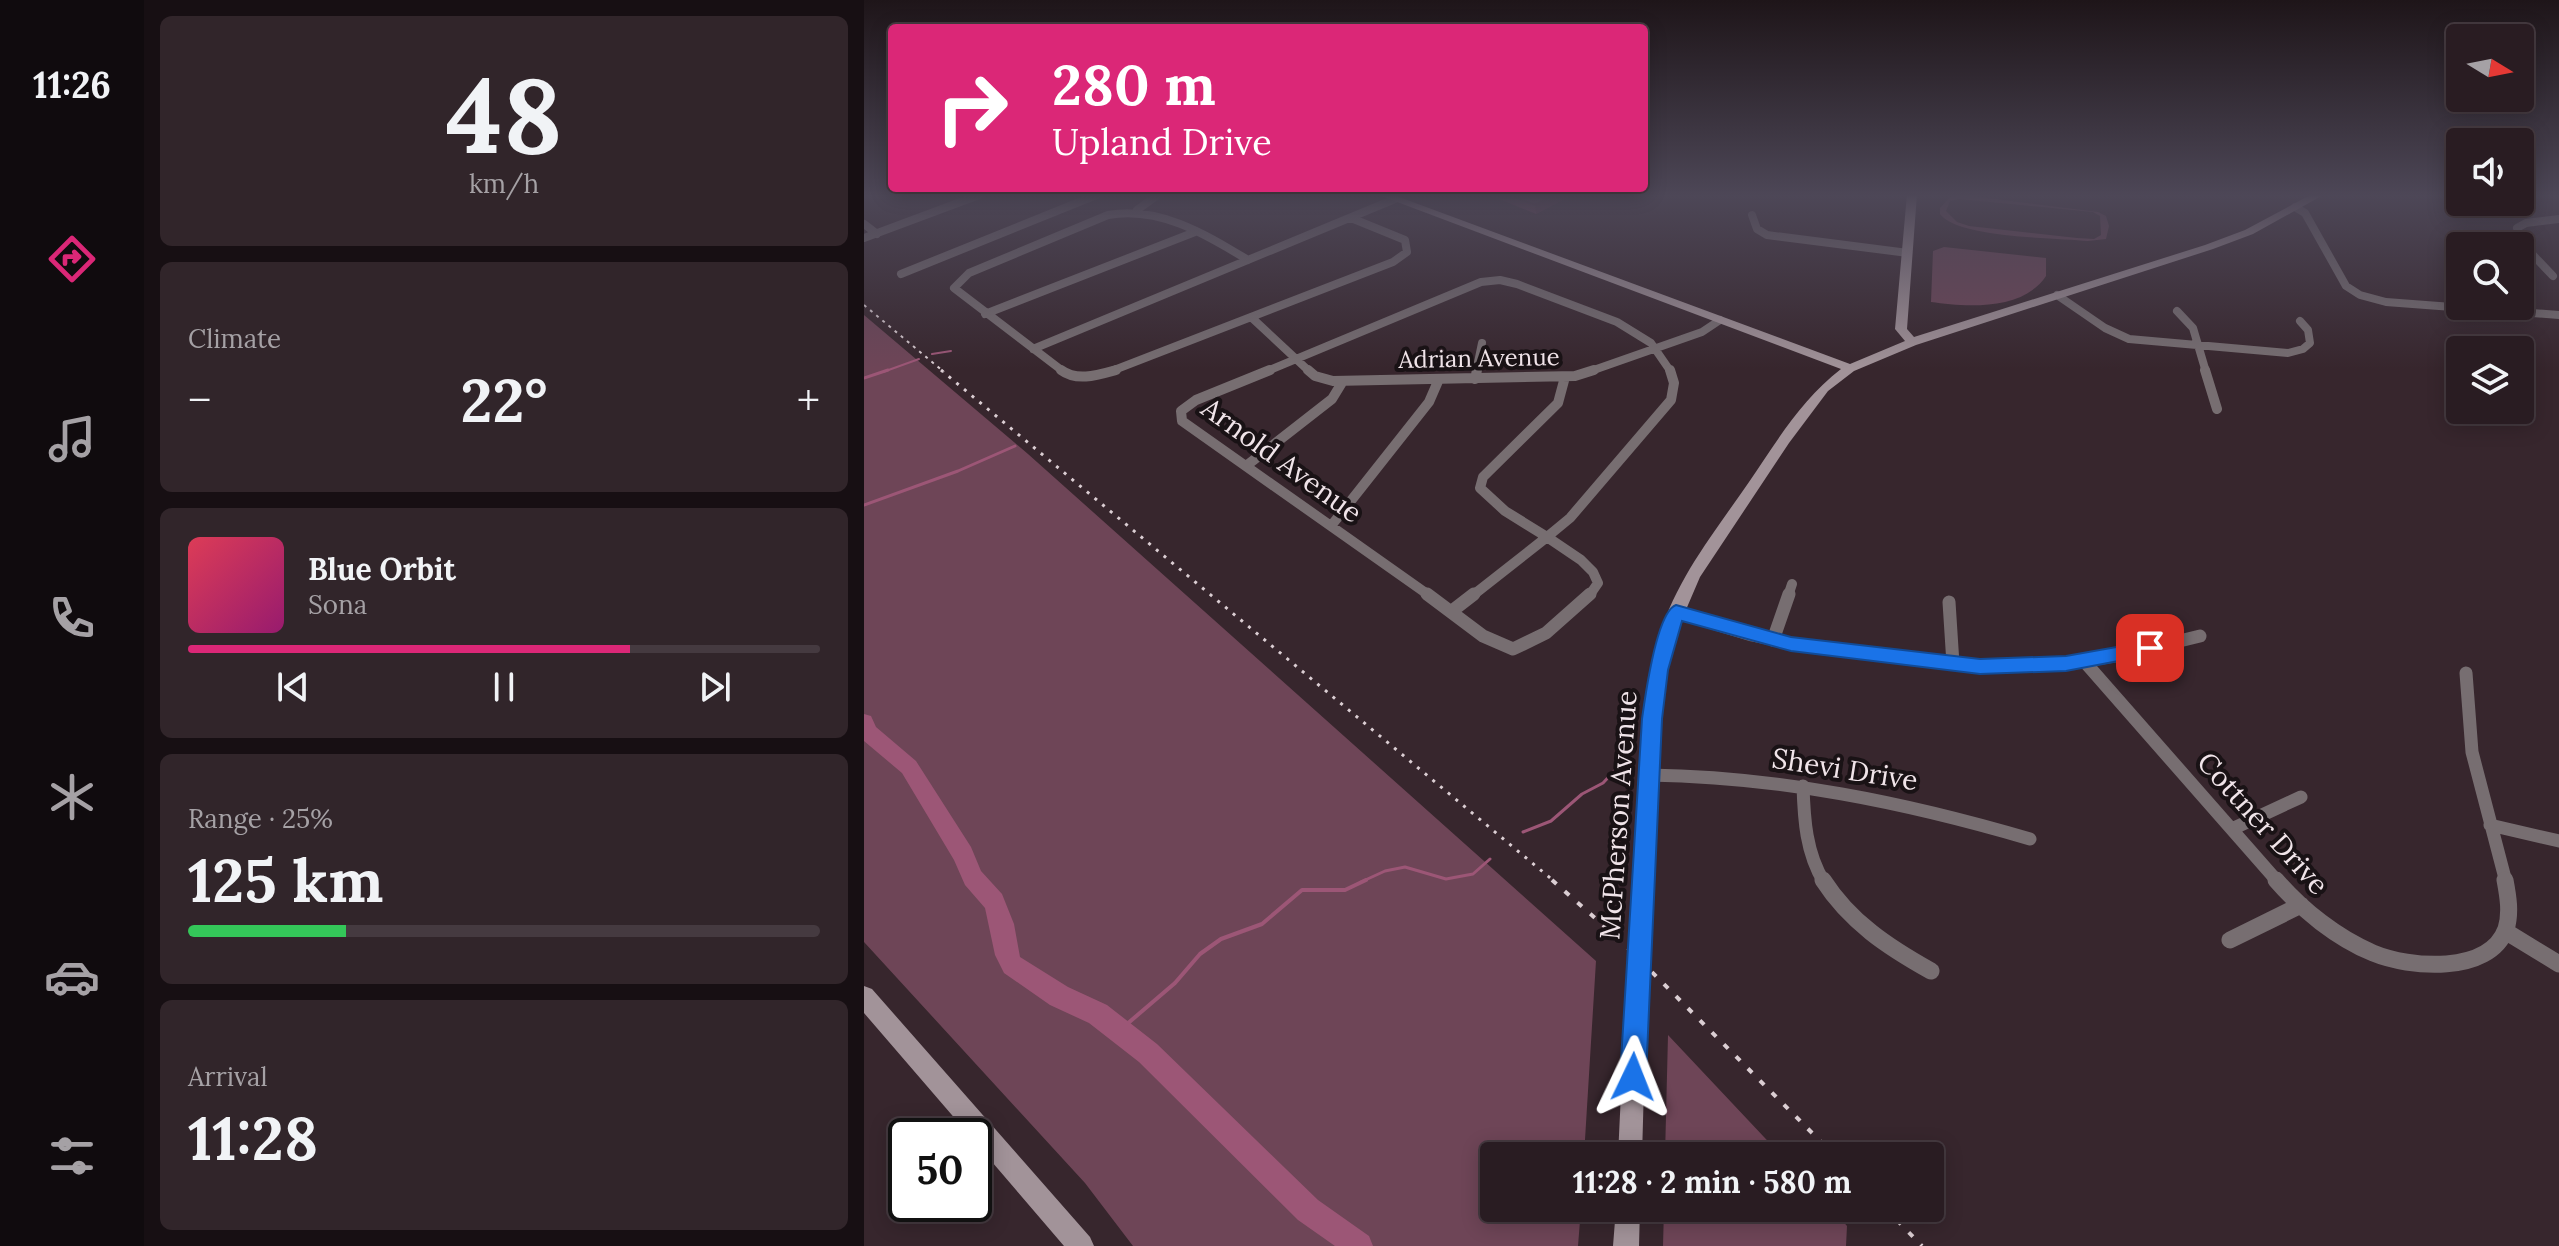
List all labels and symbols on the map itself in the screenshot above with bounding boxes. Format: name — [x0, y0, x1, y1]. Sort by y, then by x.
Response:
north arrow — [2446, 24, 2534, 112]
street label: Adrian Avenue — [1397, 341, 1560, 375]
street label: Arnold Avenue — [1194, 389, 1369, 530]
pin — [2116, 614, 2184, 682]
street label: McPherson Avenue — [1591, 689, 1645, 941]
street label: Shevi Drive — [1770, 740, 1920, 798]
street label: Cottner Drive — [2190, 744, 2336, 902]
position arrow — [1591, 1035, 1675, 1119]
speed limit sign: 50 — [888, 1118, 992, 1222]

